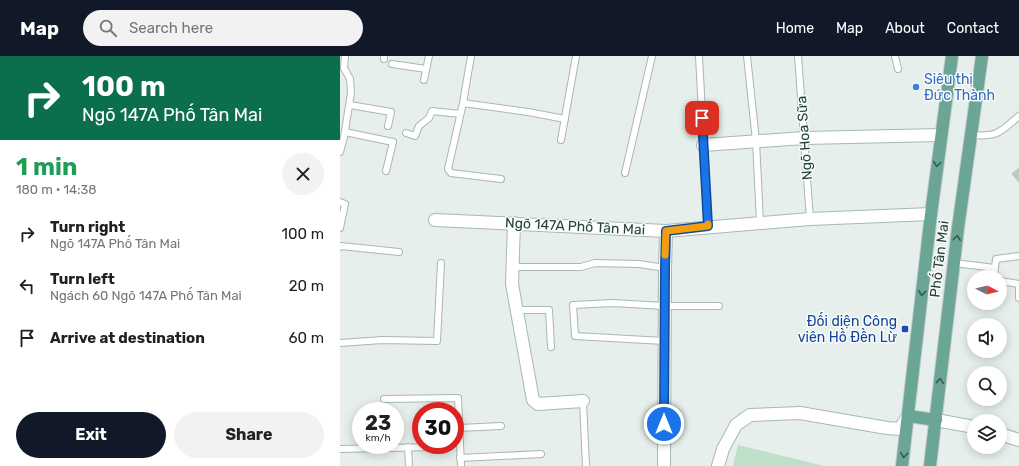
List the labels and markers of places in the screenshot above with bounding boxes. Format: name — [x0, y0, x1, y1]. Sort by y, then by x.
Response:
place label: Siêu thị Đức Thành — [924, 71, 995, 104]
marker: Siêu thị Đức Thành — [911, 82, 921, 92]
pin — [685, 101, 719, 135]
place label: Đối diện Công viên Hồ Đền Lừ — [798, 312, 897, 346]
marker: Đối diện Công viên Hồ Đền Lừ — [900, 324, 910, 334]

